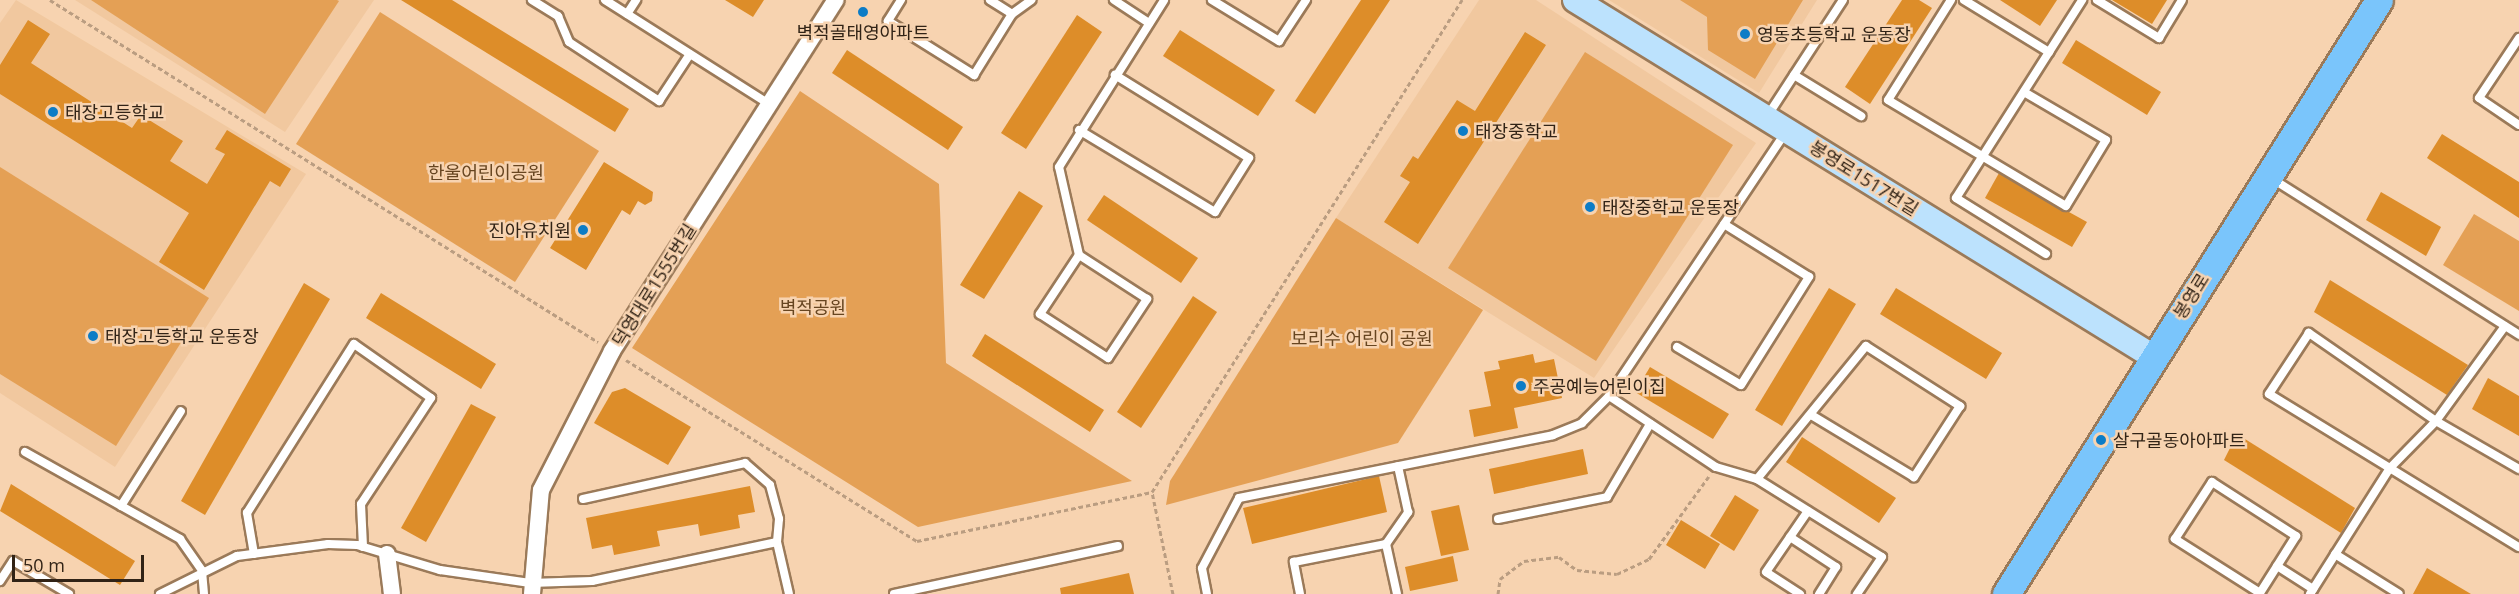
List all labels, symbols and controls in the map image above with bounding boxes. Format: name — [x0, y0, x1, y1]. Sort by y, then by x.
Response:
marker: 벽적골태영아파트 — [856, 5, 870, 19]
place label: 벽적골태영아파트 — [797, 21, 929, 43]
place label: 영동초등학교 운동장 — [1757, 23, 1911, 45]
marker: 영동초등학교 운동장 — [1738, 27, 1752, 41]
place label: 태장고등학교 — [65, 101, 164, 123]
marker: 태장고등학교 — [46, 105, 60, 119]
place label: 태장중학교 — [1475, 120, 1558, 142]
marker: 태장중학교 — [1456, 124, 1470, 138]
street label: 봉영로1517번길 — [1806, 136, 1922, 220]
park label: 한울어린이공원 — [428, 161, 544, 183]
place label: 태장중학교 운동장 — [1602, 196, 1739, 218]
marker: 태장중학교 운동장 — [1583, 200, 1597, 214]
place label: 진아유치원 — [488, 219, 571, 241]
street label: 덕영대로1555번길 — [608, 220, 700, 350]
marker: 진아유치원 — [576, 223, 590, 237]
street label: 봉영로 — [2169, 269, 2213, 323]
park label: 벽적공원 — [780, 296, 846, 318]
place label: 태장고등학교 운동장 — [105, 325, 259, 347]
park label: 보리수 어린이 공원 — [1291, 327, 1433, 349]
marker: 태장고등학교 운동장 — [86, 329, 100, 343]
place label: 주공예능어린이집 — [1533, 375, 1665, 397]
marker: 주공예능어린이집 — [1514, 379, 1528, 393]
place label: 살구골동아아파트 — [2113, 429, 2245, 451]
marker: 살구골동아아파트 — [2094, 433, 2108, 447]
scale bar — [15, 543, 147, 581]
text: 50 m — [23, 553, 65, 577]

